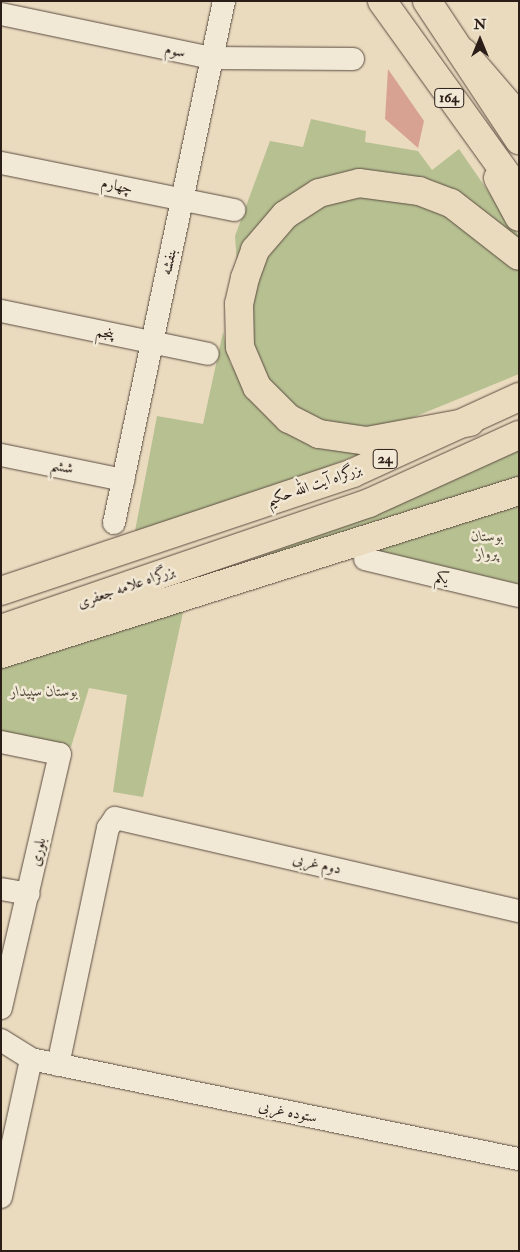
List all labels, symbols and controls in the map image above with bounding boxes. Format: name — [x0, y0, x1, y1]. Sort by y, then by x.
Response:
north arrow — [455, 15, 505, 65]
text: N — [474, 16, 486, 33]
street label: سوم — [163, 40, 187, 62]
road number: 164 — [434, 86, 464, 110]
street label: چهارم — [100, 174, 134, 198]
street label: بنفشه — [157, 247, 181, 277]
street label: پنجم — [94, 322, 116, 344]
road number: 24 — [372, 448, 398, 470]
street label: ششم — [49, 456, 75, 478]
street label: بزرگراه آیت الله حکیم — [264, 460, 364, 510]
park label: بوستان پرواز — [471, 527, 503, 562]
street label: بزرگراه علامه جعفری — [75, 562, 177, 612]
street label: یکم — [433, 568, 451, 588]
park label: بوستان سپیدار — [10, 683, 78, 701]
street label: بلوری — [26, 836, 50, 868]
street label: دوم غربی — [291, 850, 343, 878]
street label: ستوده غربی — [257, 1097, 319, 1127]

